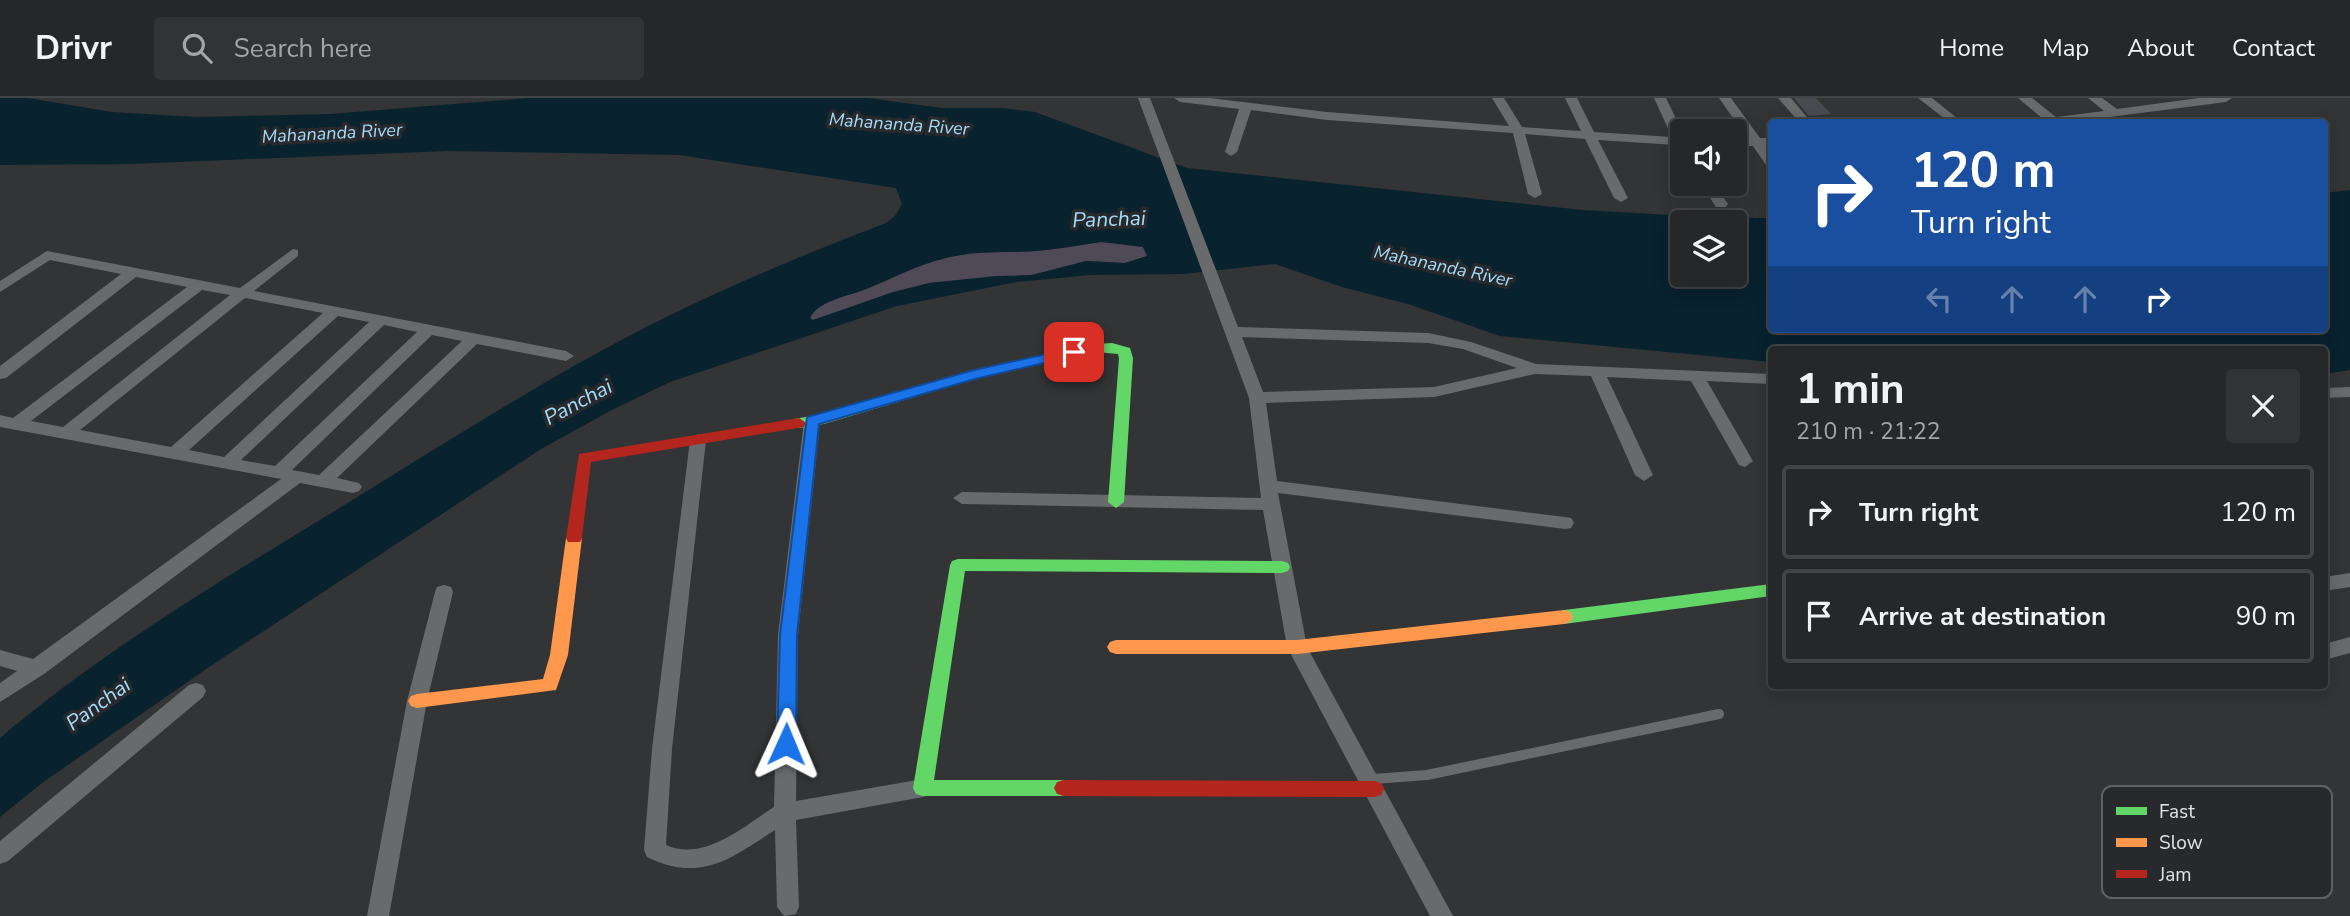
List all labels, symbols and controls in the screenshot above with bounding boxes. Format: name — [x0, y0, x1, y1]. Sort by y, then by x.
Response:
search box — [154, 17, 644, 80]
text: Drivr — [35, 26, 112, 71]
icon: search — [178, 29, 216, 67]
text: Search here — [234, 31, 372, 66]
text: Home — [1939, 32, 2004, 64]
text: Map — [2042, 32, 2089, 64]
text: About — [2127, 32, 2194, 64]
text: Contact — [2232, 32, 2315, 64]
water label: Mahananda River — [828, 107, 971, 141]
water label: Mahananda River — [261, 117, 403, 149]
map controls — [1670, 119, 1747, 287]
button: sound — [1670, 119, 1747, 196]
text: 120 m — [1911, 137, 2055, 204]
icon: right — [1796, 147, 1887, 238]
text: Turn right — [1911, 201, 2051, 244]
water label: Panchai — [1072, 204, 1147, 234]
button: layers — [1670, 210, 1747, 287]
water label: Mahananda River — [1372, 240, 1515, 292]
icon: left — [1920, 280, 1958, 318]
icon: ahead — [1993, 280, 2031, 318]
icon: ahead — [2066, 280, 2104, 318]
icon: right — [2139, 280, 2177, 318]
pin — [1044, 322, 1104, 382]
icon: arrive — [1055, 333, 1093, 371]
text: 1 min — [1796, 361, 1905, 418]
button: close — [2226, 369, 2300, 443]
water label: Panchai — [539, 372, 618, 432]
text: 210 m · 21:22 — [1796, 416, 1941, 447]
icon: right — [1800, 493, 1838, 531]
text: Turn right — [1859, 495, 1978, 530]
text: 120 m — [2220, 495, 2296, 530]
icon: arrive — [1800, 597, 1838, 635]
text: Arrive at destination — [1859, 599, 2106, 634]
text: 90 m — [2236, 599, 2296, 634]
water label: Panchai — [60, 670, 137, 737]
position arrow — [749, 707, 823, 781]
legend — [2102, 786, 2332, 898]
text: Fast — [2159, 799, 2195, 825]
text: Slow — [2159, 830, 2203, 856]
text: Jam — [2158, 862, 2192, 888]

